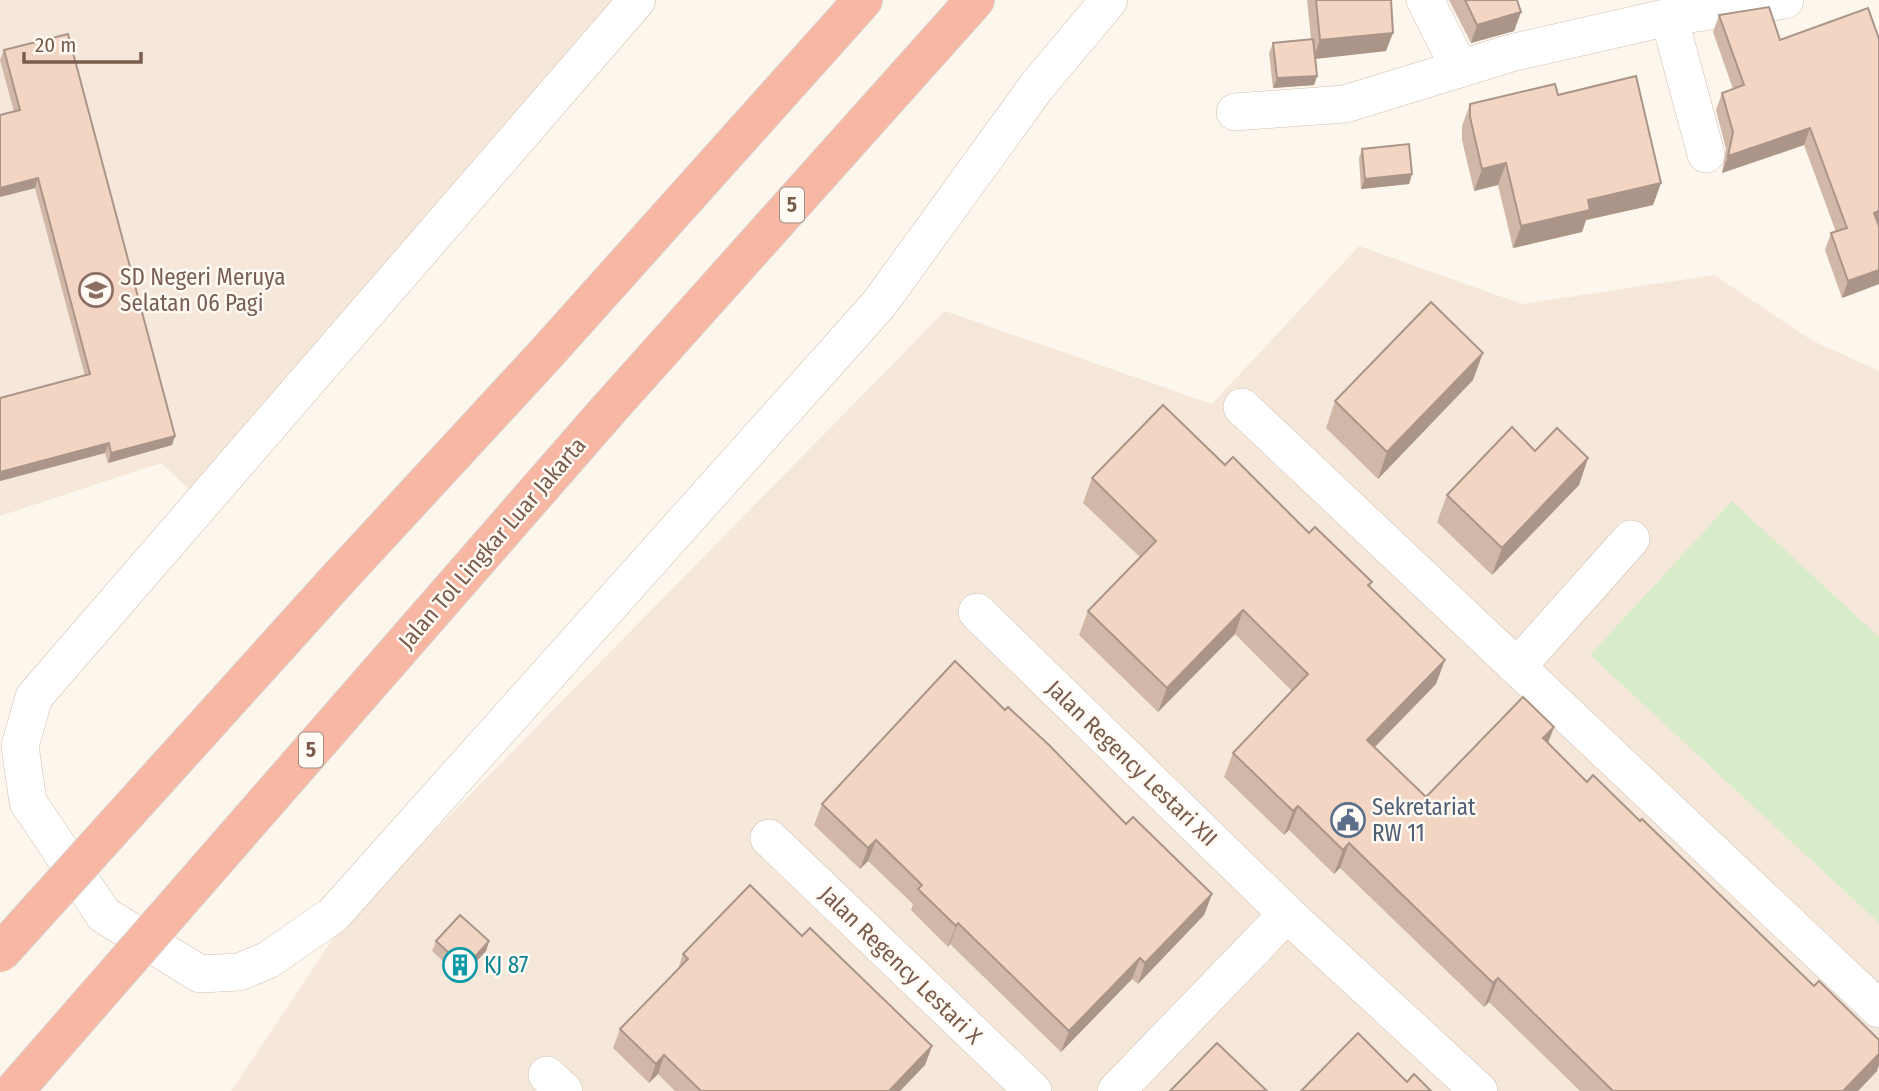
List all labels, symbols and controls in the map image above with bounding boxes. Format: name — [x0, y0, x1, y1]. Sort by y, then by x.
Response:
scale bar — [24, 21, 142, 65]
text: 20 m — [35, 32, 76, 58]
road number: 5 — [780, 188, 804, 222]
place label: SD Negeri Meruya Selatan 06 Pagi — [120, 263, 286, 317]
school or university icon: SD Negeri Meruya Selatan 06 Pagi — [77, 271, 115, 309]
street label: Jalan Tol Lingkar Luar Jakarta — [392, 431, 592, 655]
street label: Jalan Regency Lestari XII — [1041, 674, 1223, 852]
road number: 5 — [299, 732, 323, 768]
place label: Sekretariat RW 11 — [1372, 793, 1476, 847]
public building icon: Sekretariat RW 11 — [1329, 801, 1367, 839]
street label: Jalan Regency Lestari X — [814, 880, 989, 1050]
building icon: KJ 87 — [441, 946, 479, 984]
place label: KJ 87 — [484, 951, 528, 979]

